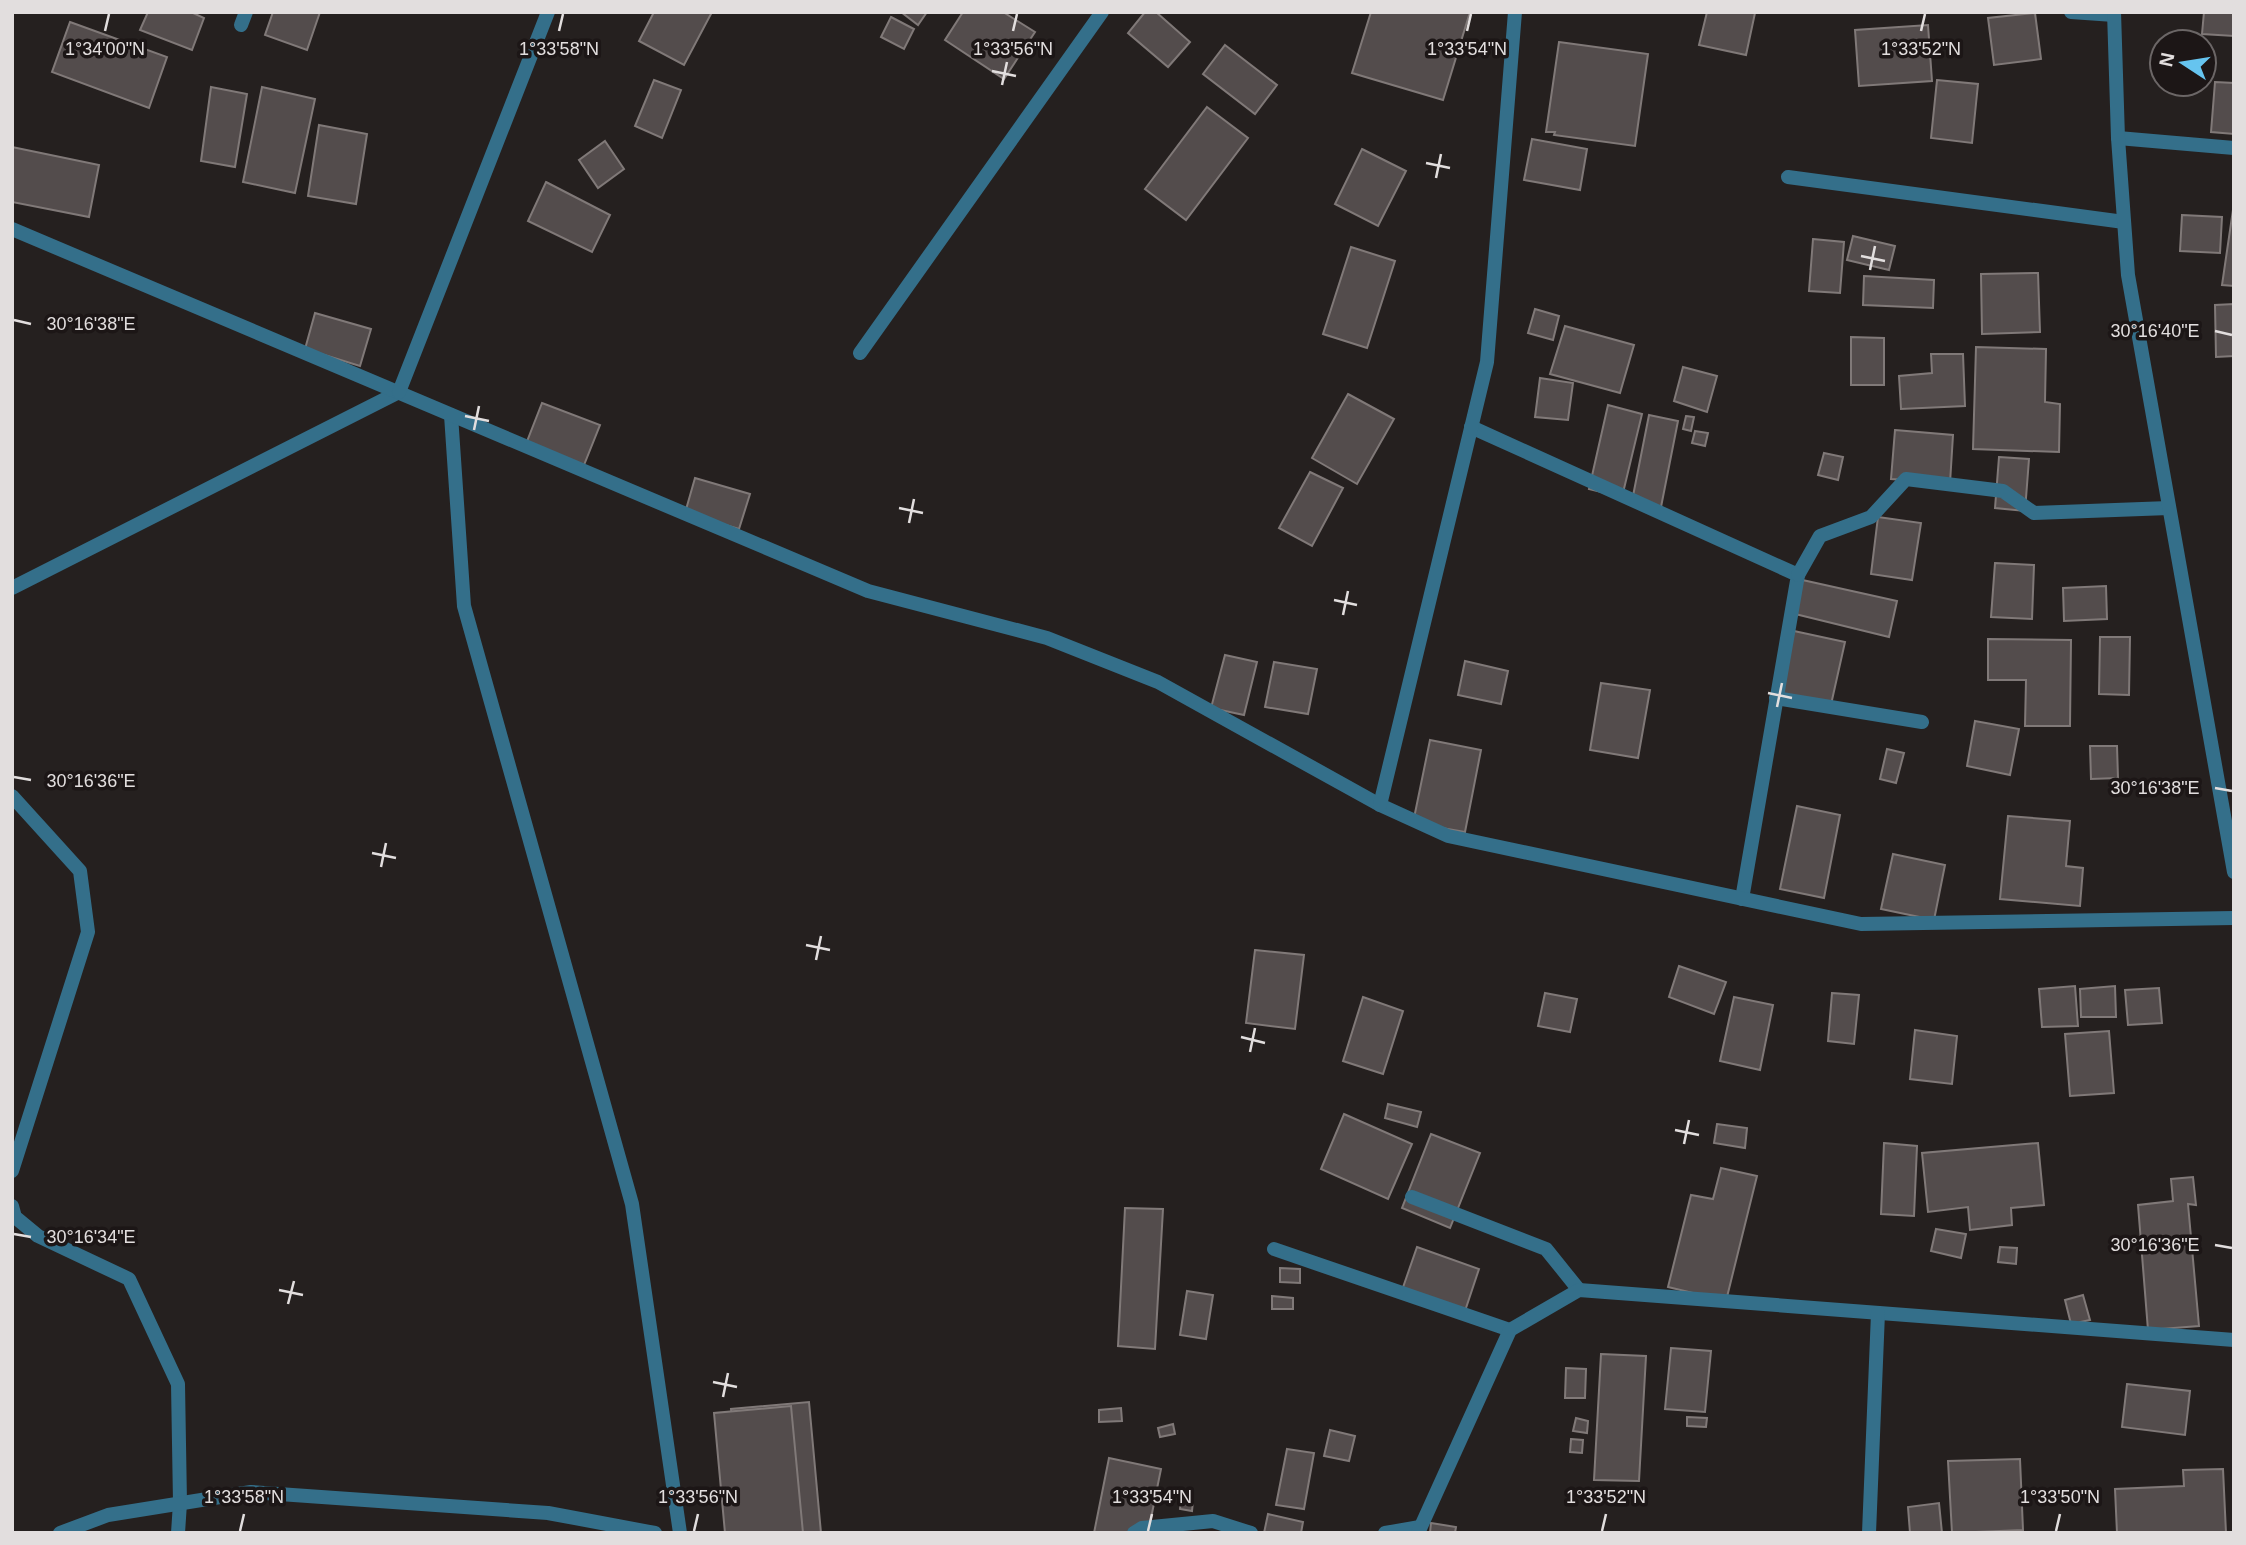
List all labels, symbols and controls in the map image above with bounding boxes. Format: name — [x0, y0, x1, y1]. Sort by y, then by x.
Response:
north arrow — [2148, 28, 2218, 98]
text: 1°34'00"N — [65, 39, 145, 59]
text: 1°33'58"N — [519, 39, 599, 59]
text: 1°33'56"N — [973, 39, 1053, 59]
text: 1°33'54"N — [1427, 39, 1507, 59]
text: 1°33'52"N — [1881, 39, 1961, 59]
text: N — [2155, 51, 2179, 68]
text: 30°16'38"E — [46, 314, 136, 334]
text: 30°16'40"E — [2110, 321, 2200, 341]
text: 30°16'36"E — [46, 771, 136, 791]
text: 30°16'38"E — [2110, 778, 2200, 798]
text: 30°16'34"E — [46, 1227, 136, 1247]
text: 30°16'36"E — [2110, 1235, 2200, 1255]
text: 1°33'58"N — [204, 1487, 284, 1507]
text: 1°33'56"N — [658, 1487, 738, 1507]
text: 1°33'54"N — [1112, 1487, 1192, 1507]
text: 1°33'52"N — [1566, 1487, 1646, 1507]
text: 1°33'50"N — [2020, 1487, 2100, 1507]

